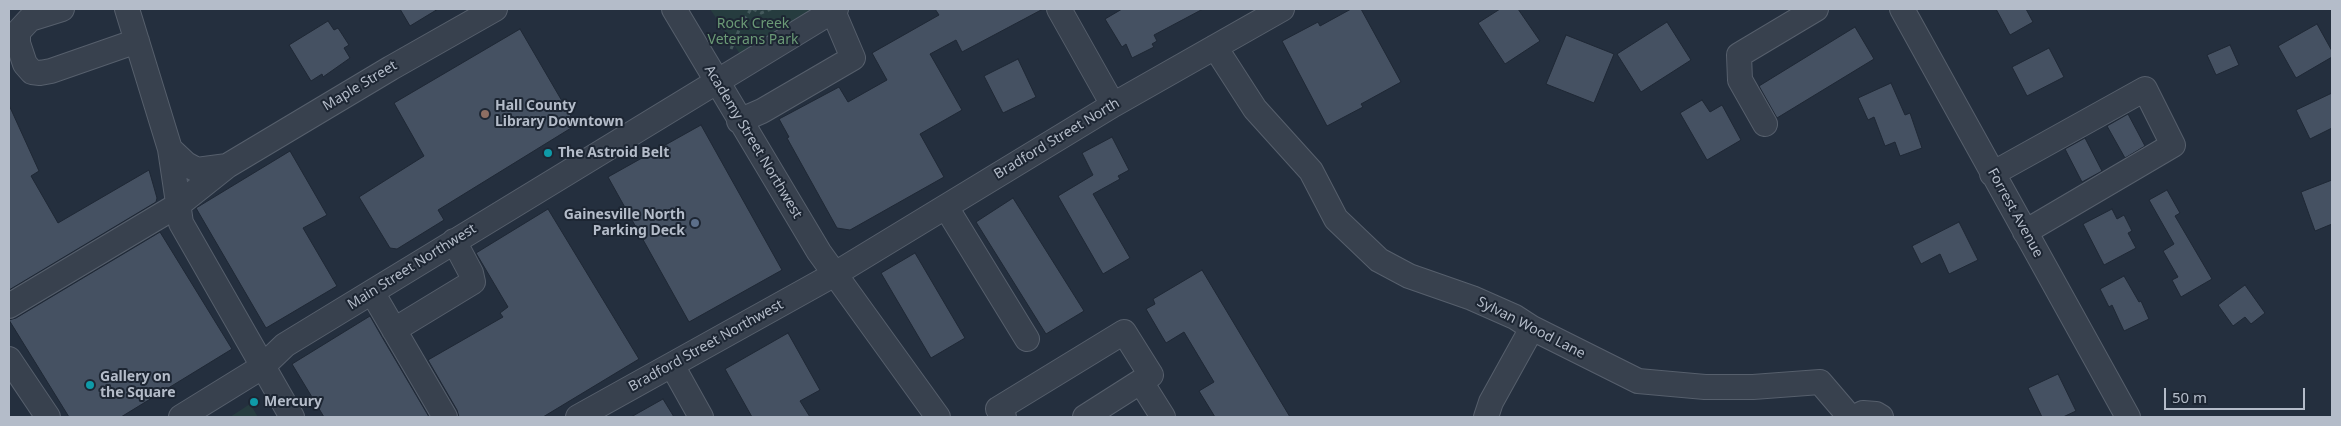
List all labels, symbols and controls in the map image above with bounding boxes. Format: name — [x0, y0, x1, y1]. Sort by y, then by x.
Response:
park label: Rock Creek Veterans Park — [708, 16, 798, 48]
street label: Maple Street — [320, 57, 400, 115]
street label: Academy Street Northwest — [701, 62, 805, 222]
street label: Bradford Street North — [991, 95, 1123, 183]
place label: Hall County Library Downtown — [495, 98, 624, 130]
marker: Hall County Library Downtown — [479, 108, 491, 120]
place label: The Astroid Belt — [558, 145, 669, 161]
marker: The Astroid Belt — [542, 147, 554, 159]
street label: Forrest Avenue — [1984, 165, 2046, 261]
place label: Gainesville North Parking Deck — [564, 207, 685, 240]
marker: Gainesville North Parking Deck — [689, 217, 701, 229]
street label: Main Street Northwest — [345, 221, 479, 313]
street label: Sylvan Wood Lane — [1474, 293, 1588, 363]
street label: Bradford Street Northwest — [626, 296, 786, 396]
place label: Gallery on the Square — [100, 369, 176, 402]
scale bar — [2166, 378, 2307, 410]
marker: Gallery on the Square — [84, 379, 96, 391]
text: 50 m — [2172, 387, 2207, 407]
place label: Mercury — [264, 394, 322, 410]
marker: Mercury — [248, 396, 260, 408]

